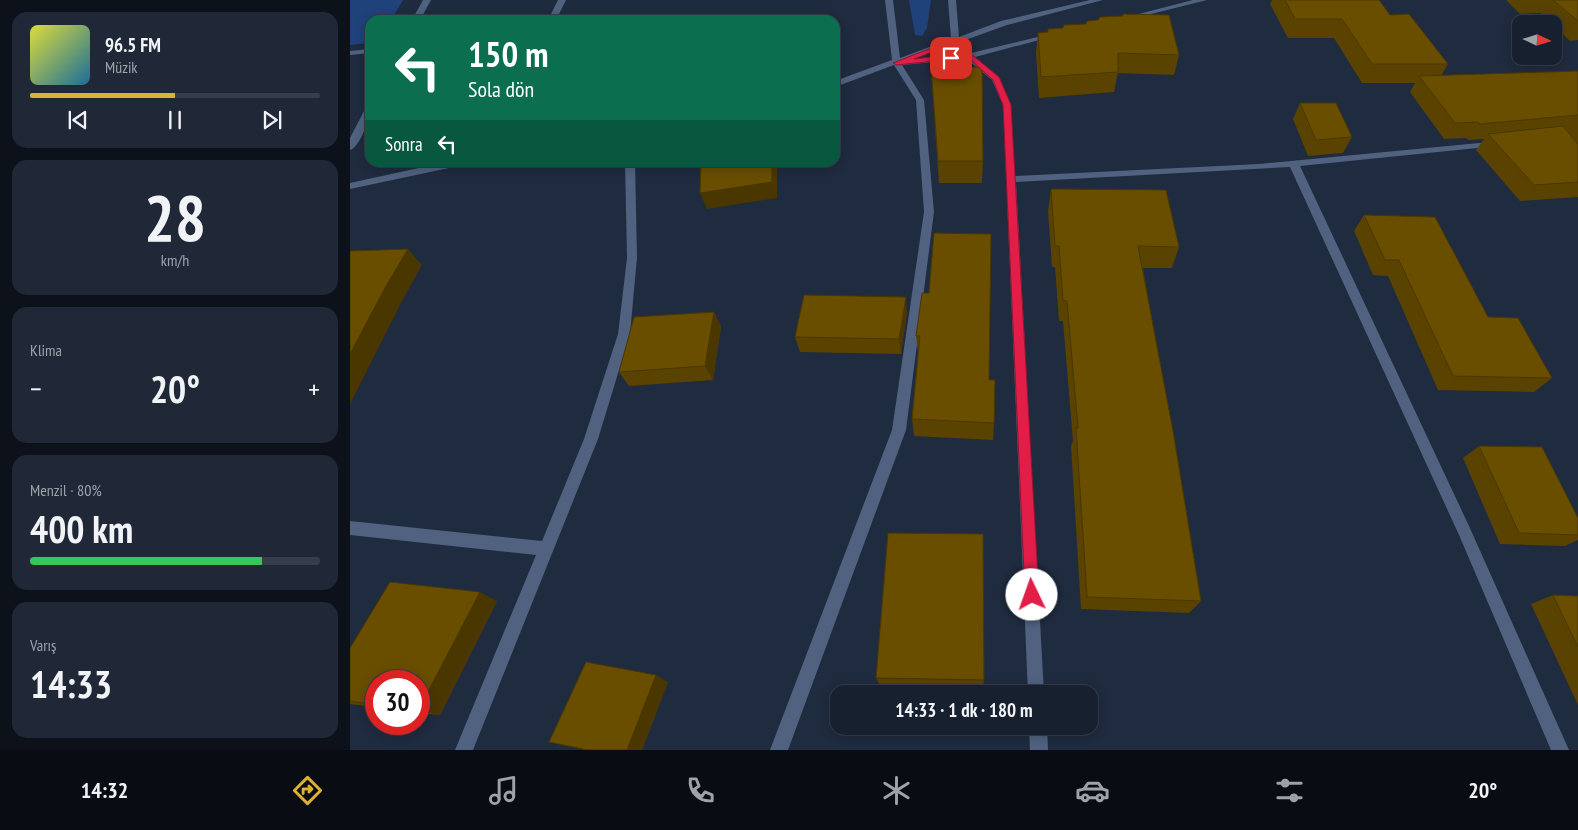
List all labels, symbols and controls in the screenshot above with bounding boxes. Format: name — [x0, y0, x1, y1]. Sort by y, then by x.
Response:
north arrow — [1512, 15, 1562, 65]
map controls — [1512, 15, 1562, 65]
text: 150 m — [468, 31, 549, 77]
text: 96.5 FM — [105, 33, 161, 57]
icon: left — [385, 35, 450, 100]
pin — [930, 37, 972, 79]
icon: arrive — [937, 44, 965, 72]
text: Müzik — [105, 57, 138, 77]
text: Sola dön — [468, 75, 534, 103]
icon: previous — [64, 106, 92, 134]
icon: pause — [161, 106, 189, 134]
icon: next — [258, 106, 286, 134]
icon: left — [433, 130, 461, 158]
text: Sonra — [385, 132, 423, 156]
text: 28 — [144, 175, 206, 259]
text: km/h — [161, 250, 189, 270]
text: Klima — [30, 340, 62, 360]
text: 20° — [150, 364, 200, 413]
text: − — [30, 370, 42, 407]
text: + — [308, 370, 320, 407]
text: Menzil · 80% — [30, 480, 102, 500]
text: 400 km — [30, 504, 133, 553]
position arrow — [1005, 568, 1057, 620]
text: Varış — [30, 635, 56, 655]
text: 14:33 — [30, 659, 112, 708]
speed limit sign: 30 — [365, 670, 430, 735]
text: 14:33 · 1 dk · 180 m — [895, 698, 1033, 722]
icon: directions — [290, 773, 325, 808]
icon: music — [486, 773, 521, 808]
icon: phone — [683, 773, 718, 808]
icon: climate — [879, 773, 914, 808]
icon: car — [1075, 773, 1110, 808]
icon: filters — [1272, 773, 1307, 808]
text: 14:32 — [81, 776, 128, 804]
text: 20° — [1468, 776, 1497, 804]

